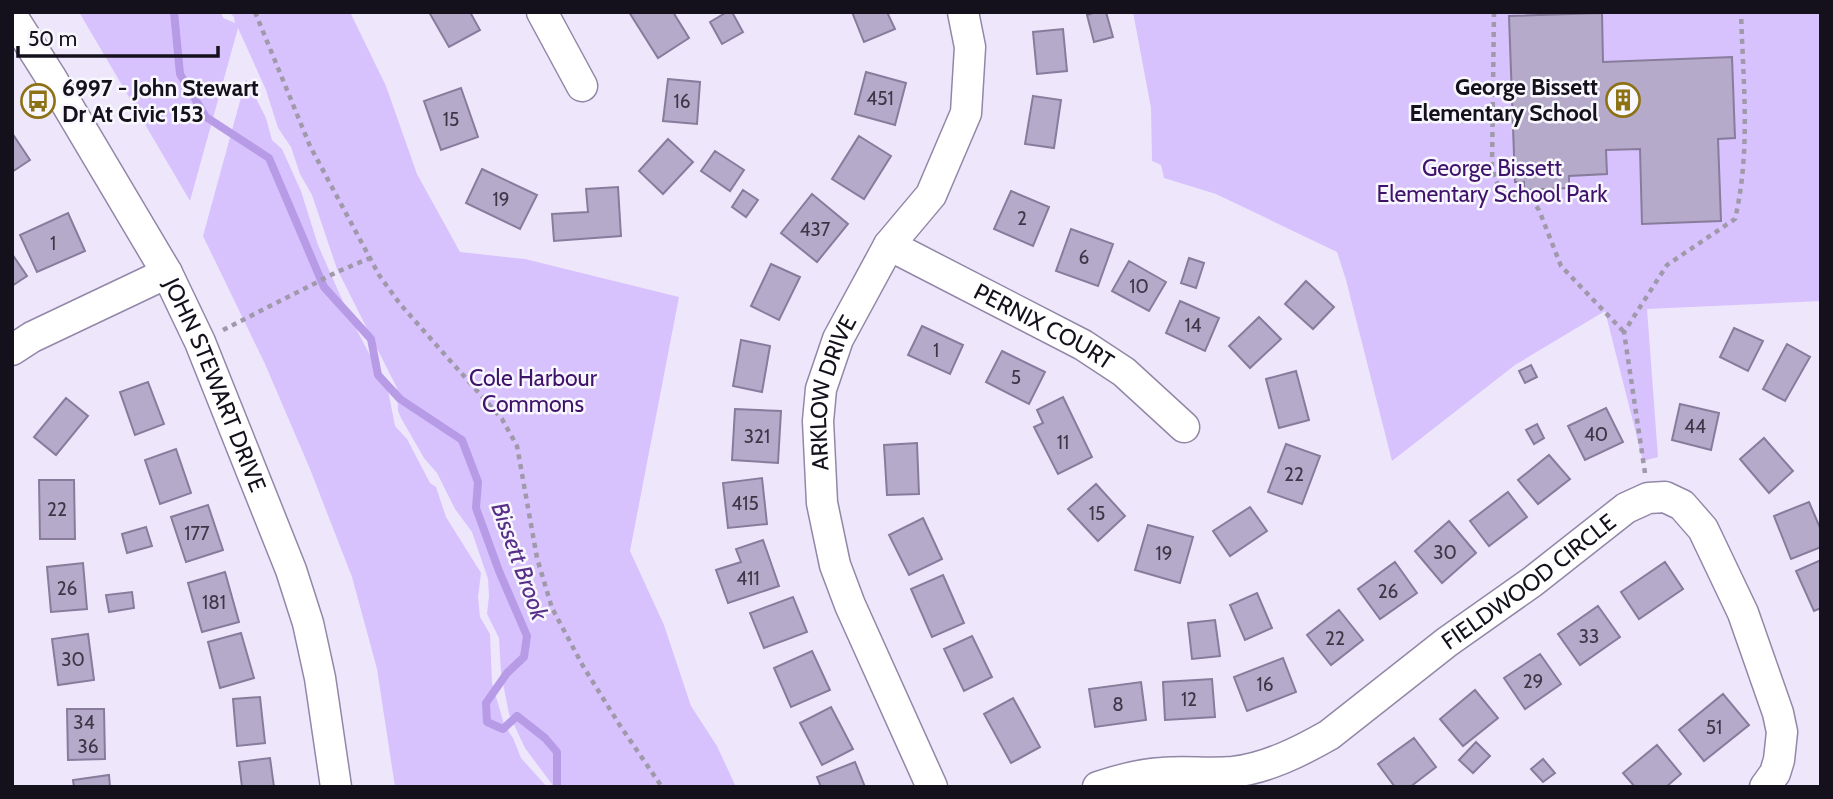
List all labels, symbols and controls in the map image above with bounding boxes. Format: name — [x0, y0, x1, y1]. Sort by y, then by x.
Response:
scale bar — [18, 14, 217, 58]
text: 50 m — [28, 26, 77, 51]
place label: George Bissett Elementary School — [1410, 73, 1598, 127]
place label: 6997 - John Stewart Dr At Civic 153 — [62, 74, 259, 128]
building icon: George Bissett Elementary School — [1604, 81, 1642, 119]
bus stop icon: 6997 - John Stewart Dr At Civic 153 — [19, 82, 57, 120]
house number: 451 — [866, 87, 894, 110]
house number: 16 — [674, 90, 691, 113]
house number: 15 — [443, 108, 459, 131]
park label: George Bissett Elementary School Park — [1377, 154, 1608, 208]
house number: 19 — [493, 188, 510, 211]
house number: 2 — [1017, 207, 1027, 230]
house number: 437 — [800, 218, 831, 241]
house number: 1 — [50, 232, 56, 255]
house number: 6 — [1079, 246, 1089, 269]
street label: JOHN STEWART DRIVE — [157, 273, 272, 496]
house number: 10 — [1129, 275, 1149, 298]
street label: PERNIX COURT — [969, 277, 1119, 375]
street label: ARKLOW DRIVE — [804, 310, 862, 471]
house number: 14 — [1184, 314, 1202, 337]
house number: 1 — [933, 339, 939, 362]
park label: Cole Harbour Commons — [469, 364, 598, 418]
house number: 5 — [1011, 366, 1021, 389]
house number: 44 — [1684, 415, 1706, 438]
house number: 40 — [1584, 423, 1608, 446]
house number: 321 — [744, 425, 770, 448]
house number: 11 — [1057, 431, 1069, 454]
house number: 22 — [1284, 463, 1304, 486]
house number: 415 — [731, 492, 759, 515]
house number: 22 — [47, 498, 67, 521]
water label: Bissett Brook — [485, 498, 555, 625]
house number: 15 — [1089, 502, 1105, 525]
street label: FIELDWOOD CIRCLE — [1436, 508, 1621, 656]
house number: 177 — [184, 522, 210, 545]
house number: 30 — [1433, 541, 1457, 564]
house number: 19 — [1156, 542, 1173, 565]
house number: 411 — [736, 567, 760, 590]
house number: 26 — [57, 577, 77, 600]
house number: 26 — [1378, 580, 1398, 603]
house number: 181 — [202, 591, 226, 614]
house number: 33 — [1579, 625, 1599, 648]
house number: 22 — [1325, 627, 1345, 650]
house number: 30 — [61, 648, 85, 671]
house number: 29 — [1523, 670, 1543, 693]
house number: 16 — [1257, 673, 1274, 696]
house number: 12 — [1181, 688, 1197, 711]
house number: 8 — [1112, 693, 1124, 716]
house number: 34 — [73, 711, 95, 734]
house number: 51 — [1706, 716, 1722, 739]
house number: 36 — [77, 735, 99, 758]

